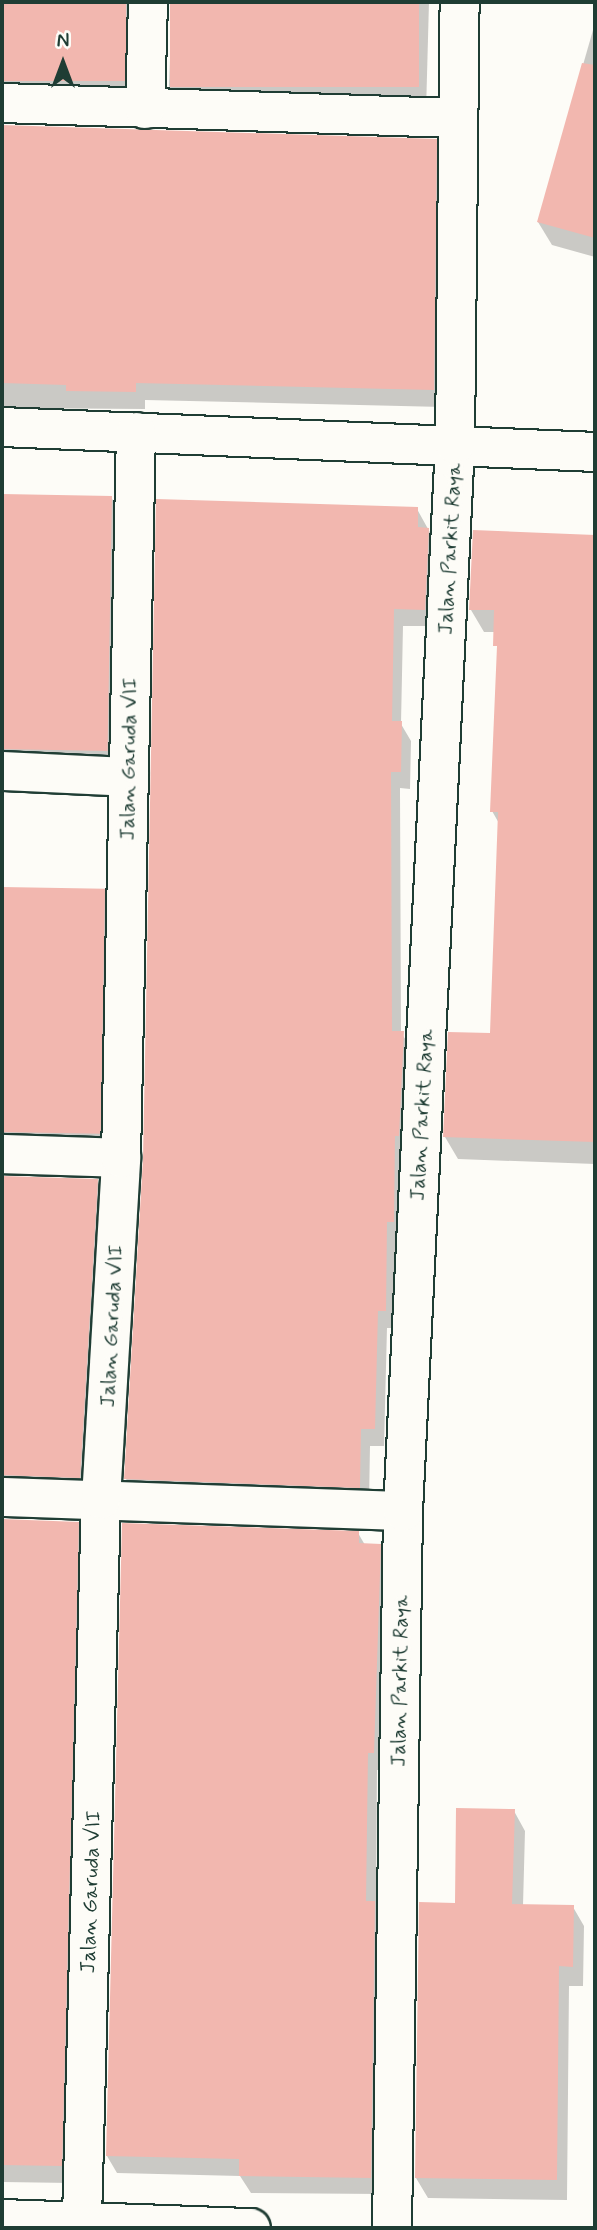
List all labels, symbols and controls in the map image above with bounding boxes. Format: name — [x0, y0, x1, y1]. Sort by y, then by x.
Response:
north arrow — [28, 28, 98, 98]
text: N — [57, 29, 69, 54]
street label: Jalan Parkit Raya — [433, 464, 467, 634]
street label: Jalan Garuda VII — [115, 676, 143, 842]
street label: Jalan Parkit Raya — [405, 1030, 439, 1200]
street label: Jalan Garuda VII — [95, 1243, 129, 1409]
street label: Jalan Parkit Raya — [386, 1596, 414, 1766]
street label: Jalan Garuda VII — [76, 1809, 106, 1975]

